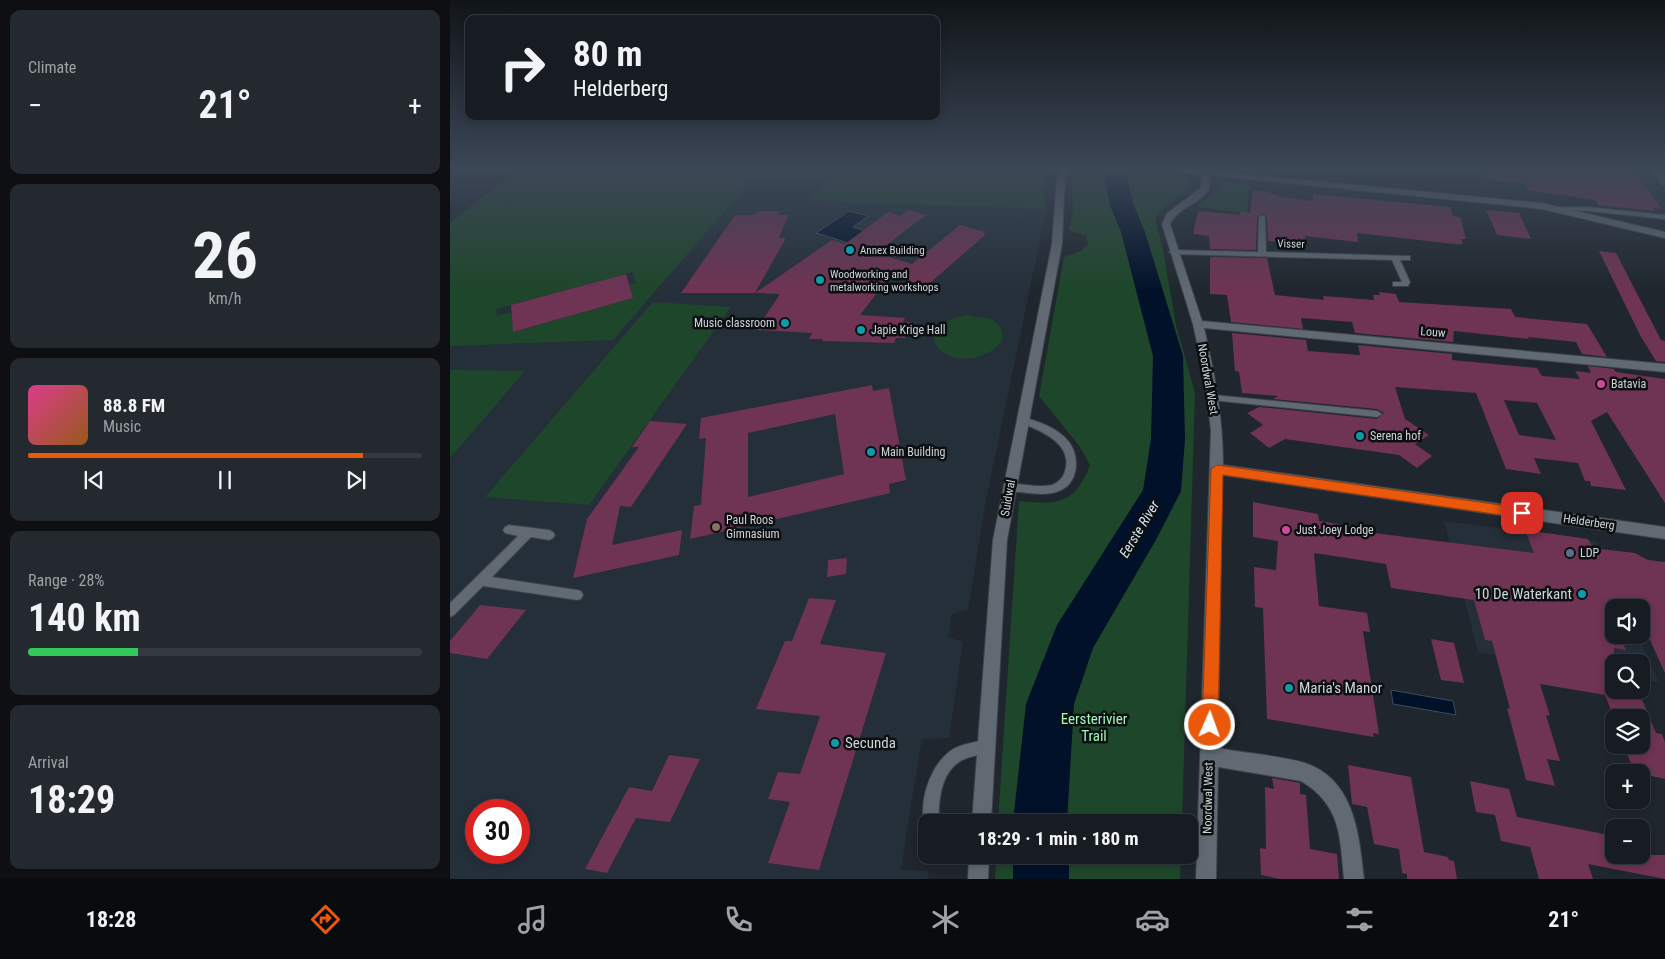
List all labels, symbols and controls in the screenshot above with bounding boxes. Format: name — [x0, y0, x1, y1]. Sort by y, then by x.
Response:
text: 80 m — [573, 34, 642, 75]
icon: right — [490, 35, 555, 100]
text: Climate — [28, 58, 76, 77]
text: Helderberg — [573, 76, 668, 101]
text: 21° — [198, 83, 252, 127]
text: − — [28, 89, 42, 122]
text: + — [408, 89, 422, 122]
text: 26 — [192, 218, 258, 294]
street label: Visser — [1277, 237, 1305, 251]
marker: Annex Building — [844, 244, 856, 256]
place label: Annex Building — [860, 244, 925, 257]
place label: Woodworking and metalworking workshops — [830, 268, 939, 294]
marker: Woodworking and metalworking workshops — [814, 274, 826, 286]
text: km/h — [209, 289, 241, 308]
place label: Music classroom — [694, 316, 775, 330]
marker: Music classroom — [779, 317, 791, 329]
place label: Japie Krige Hall — [871, 323, 946, 337]
marker: Japie Krige Hall — [855, 324, 867, 336]
street label: Louw — [1420, 324, 1446, 340]
street label: Noordwal West — [1195, 343, 1221, 416]
place label: Batavia — [1611, 377, 1646, 391]
marker: Batavia — [1595, 378, 1607, 390]
text: 88.8 FM — [103, 394, 165, 417]
text: Music — [103, 417, 141, 436]
place label: Serena hof — [1370, 429, 1421, 443]
marker: Serena hof — [1354, 430, 1366, 442]
place label: Main Building — [881, 445, 946, 459]
marker: Main Building — [865, 446, 877, 458]
icon: previous — [80, 466, 108, 494]
icon: pause — [211, 466, 239, 494]
icon: next — [342, 466, 370, 494]
street label: Suidwal — [998, 479, 1018, 517]
pin — [1501, 492, 1543, 534]
water label: Eerste River — [1116, 497, 1163, 560]
icon: arrive — [1508, 499, 1536, 527]
street label: Helderberg — [1562, 511, 1616, 533]
place label: Paul Roos Gimnasium — [726, 513, 780, 541]
marker: Paul Roos Gimnasium — [710, 521, 722, 533]
place label: Just Joey Lodge — [1296, 523, 1374, 537]
marker: Just Joey Lodge — [1280, 524, 1292, 536]
place label: LDP — [1580, 546, 1600, 560]
marker: LDP — [1564, 547, 1576, 559]
text: Range · 28% — [28, 571, 104, 590]
place label: 10 De Waterkant — [1475, 585, 1572, 603]
marker: 10 De Waterkant — [1576, 588, 1588, 600]
text: 140 km — [28, 596, 141, 640]
map controls — [1605, 599, 1650, 864]
button: sound — [1605, 599, 1650, 644]
button: search — [1605, 654, 1650, 699]
place label: Maria's Manor — [1299, 679, 1383, 697]
marker: Maria's Manor — [1283, 682, 1295, 694]
position arrow — [1183, 698, 1235, 750]
button: layers — [1605, 709, 1650, 754]
park label: Eersterivier Trail — [1061, 710, 1128, 745]
place label: Secunda — [845, 734, 896, 752]
marker: Secunda — [829, 737, 841, 749]
text: Arrival — [28, 753, 69, 772]
street label: Noordwal West — [1200, 762, 1216, 834]
button: + — [1605, 764, 1650, 809]
text: 18:29 — [28, 778, 115, 822]
speed limit sign: 30 — [465, 799, 530, 864]
button: − — [1605, 819, 1650, 864]
text: 18:29 · 1 min · 180 m — [977, 827, 1139, 850]
icon: directions — [308, 902, 343, 937]
icon: music — [515, 902, 550, 937]
icon: phone — [721, 902, 756, 937]
icon: climate — [928, 902, 963, 937]
icon: car — [1135, 902, 1170, 937]
icon: filters — [1342, 902, 1377, 937]
text: 18:28 — [86, 907, 136, 932]
text: 21° — [1548, 907, 1579, 932]

